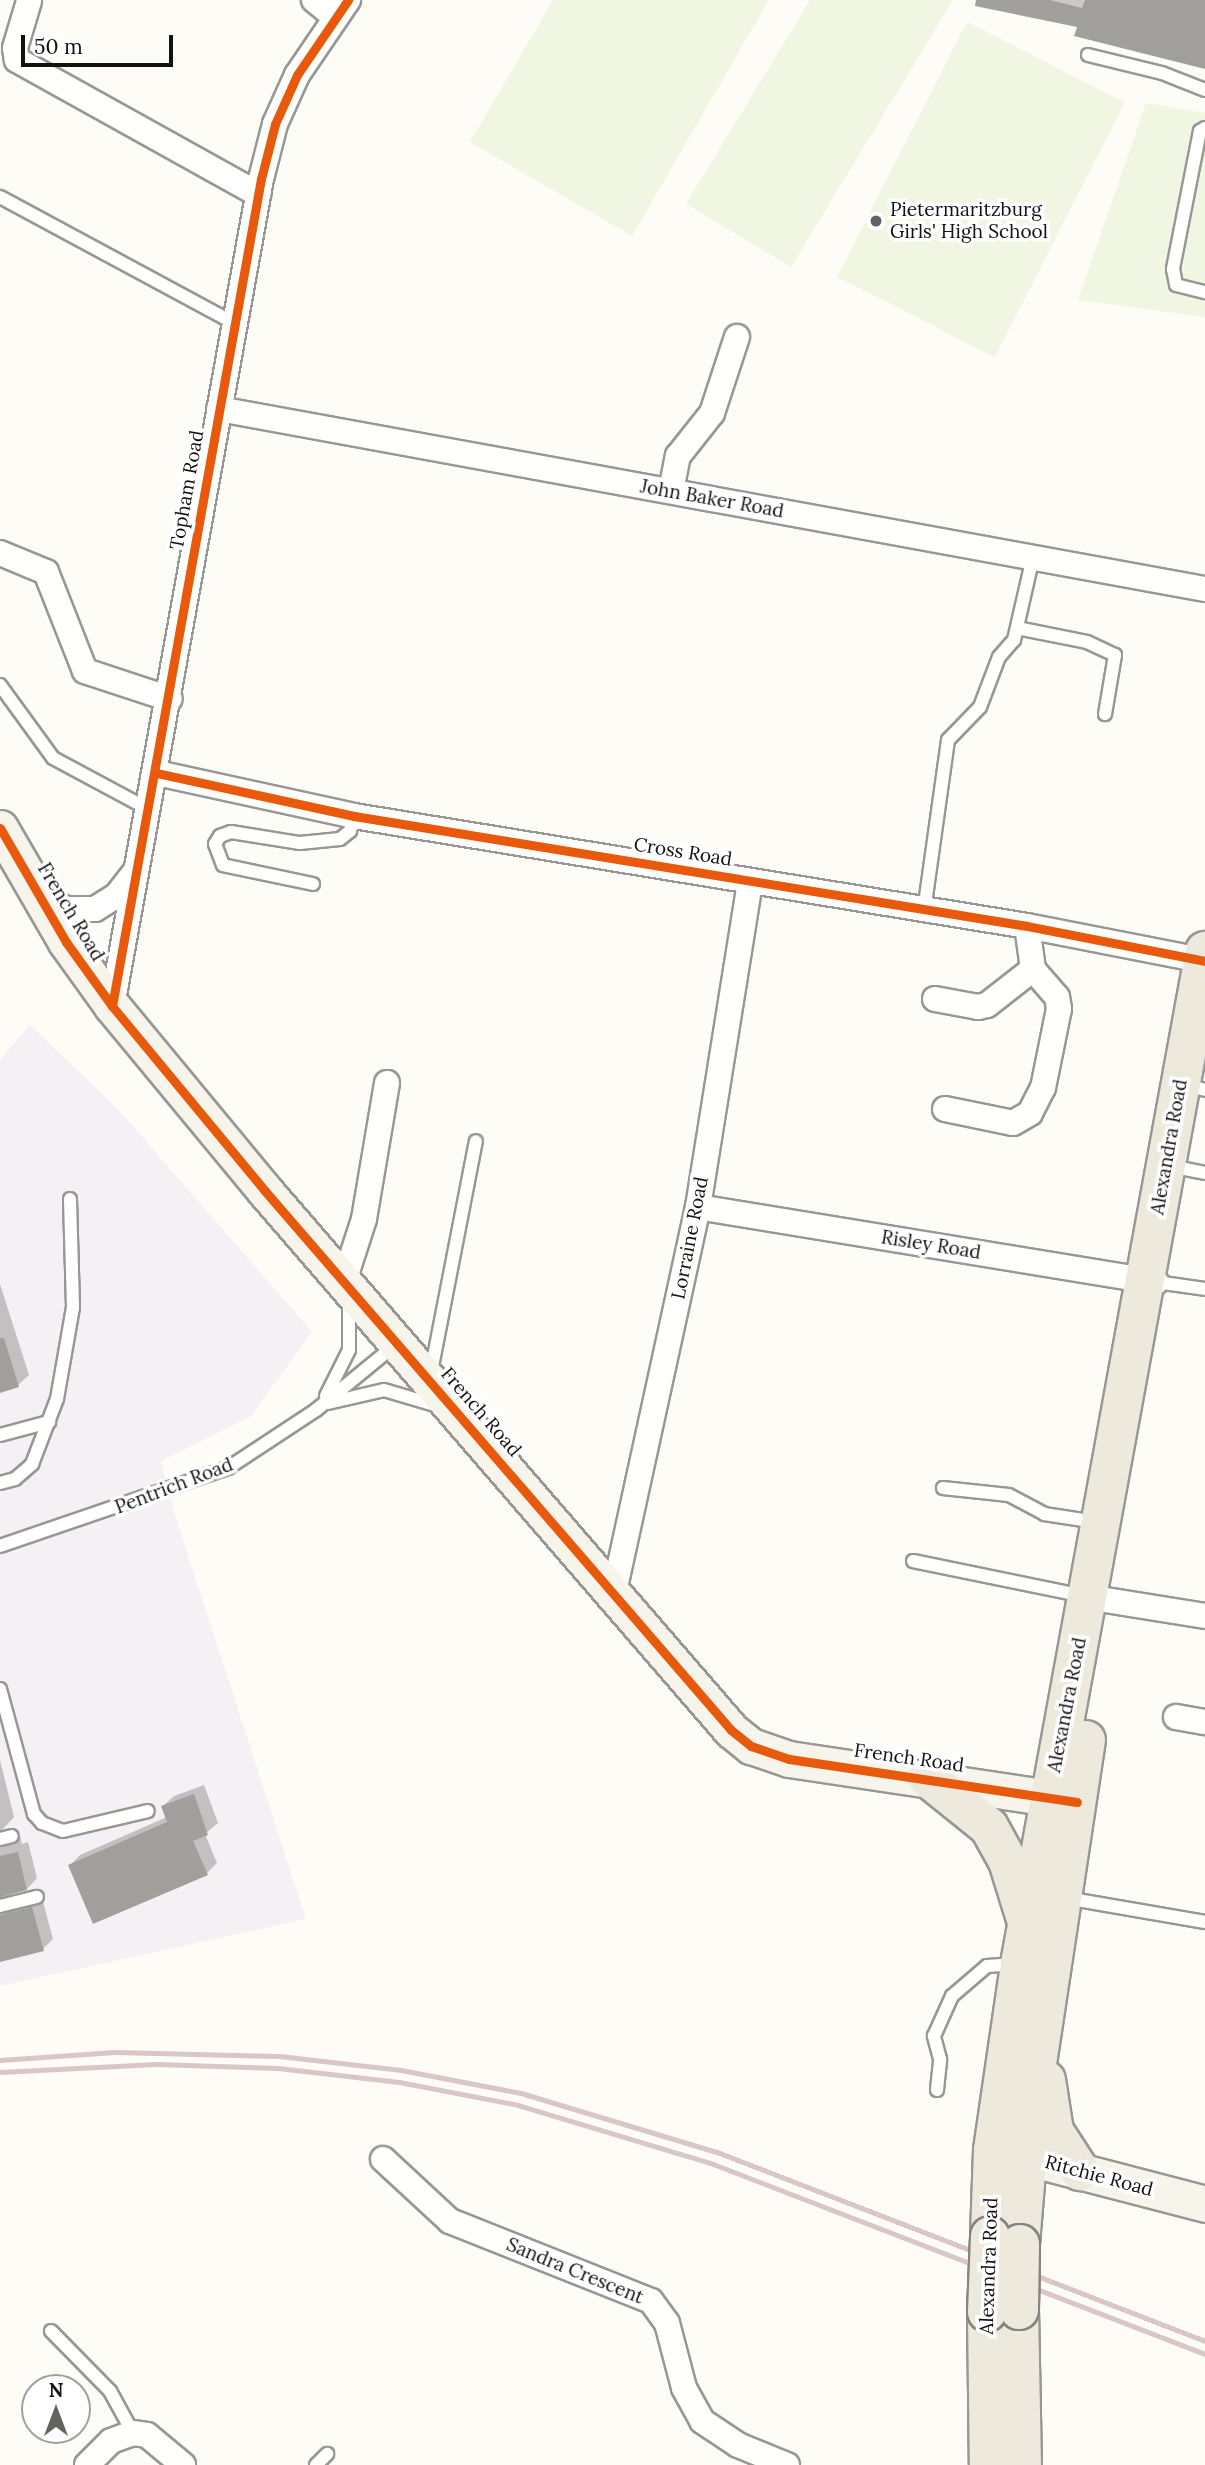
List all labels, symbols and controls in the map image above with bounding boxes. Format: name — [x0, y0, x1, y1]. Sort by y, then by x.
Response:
scale bar — [24, 21, 177, 65]
text: 50 m — [34, 33, 83, 60]
place label: Pietermaritzburg Girls' High School — [890, 199, 1048, 243]
marker: Pietermaritzburg Girls' High School — [868, 213, 884, 229]
street label: Topham Road — [165, 428, 209, 552]
street label: John Baker Road — [638, 475, 786, 523]
street label: Cross Road — [632, 833, 734, 871]
street label: French Road — [33, 859, 109, 965]
street label: Alexandra Road — [1146, 1078, 1192, 1216]
street label: Lorraine Road — [667, 1175, 713, 1301]
street label: Risley Road — [880, 1226, 982, 1264]
street label: French Road — [436, 1363, 526, 1461]
street label: Pentrich Road — [112, 1453, 236, 1519]
street label: Alexandra Road — [1043, 1636, 1091, 1774]
street label: French Road — [853, 1739, 965, 1777]
street label: Ritchie Road — [1042, 2151, 1156, 2201]
street label: Alexandra Road — [975, 2197, 1003, 2335]
street label: Sandra Crescent — [503, 2233, 647, 2309]
north arrow — [21, 2374, 91, 2444]
text: N — [49, 2378, 63, 2402]

